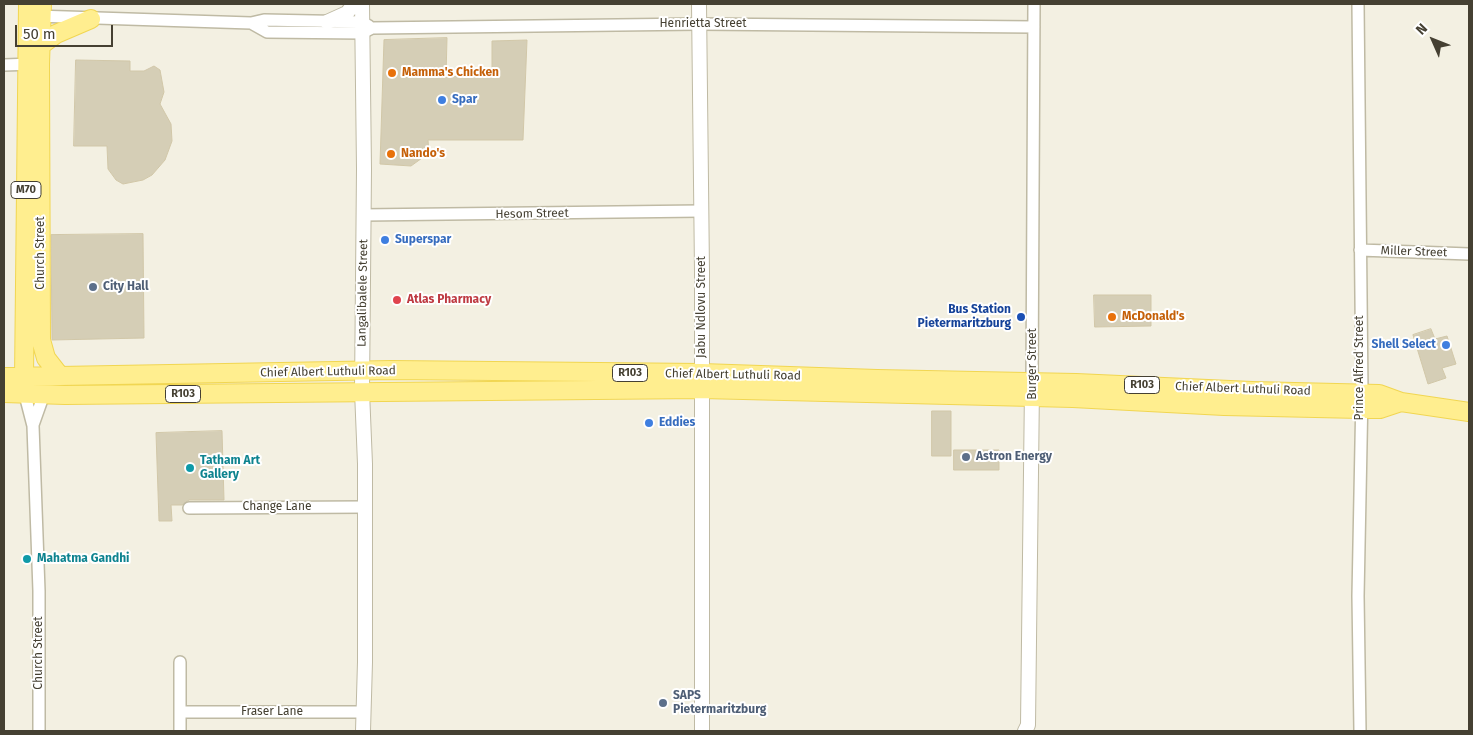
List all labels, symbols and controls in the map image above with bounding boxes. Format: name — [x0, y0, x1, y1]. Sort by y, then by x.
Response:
scale bar — [18, 15, 115, 47]
north arrow — [1408, 15, 1458, 65]
street label: Henrietta Street — [659, 17, 747, 31]
text: N — [1413, 20, 1431, 38]
text: 50 m — [23, 25, 56, 43]
place label: Mamma's Chicken — [402, 66, 499, 80]
marker: Mamma's Chicken — [386, 67, 398, 79]
place label: Spar — [452, 93, 477, 107]
marker: Spar — [436, 94, 448, 106]
place label: Nando's — [401, 147, 445, 161]
marker: Nando's — [385, 148, 397, 160]
road number: M70 — [11, 182, 41, 198]
street label: Hesom Street — [495, 206, 569, 222]
street label: Church Street — [34, 216, 48, 290]
place label: Superspar — [395, 233, 451, 247]
marker: Superspar — [379, 234, 391, 246]
street label: Langalibalele Street — [355, 239, 371, 347]
street label: Miller Street — [1380, 244, 1448, 260]
street label: Jabu Ndlovu Street — [695, 256, 709, 358]
place label: City Hall — [103, 280, 148, 294]
marker: City Hall — [87, 281, 99, 293]
place label: Atlas Pharmacy — [407, 293, 491, 307]
marker: Atlas Pharmacy — [391, 294, 403, 306]
place label: Bus Station Pietermaritzburg — [918, 303, 1011, 331]
place label: McDonald's — [1122, 310, 1185, 324]
marker: Bus Station Pietermaritzburg — [1015, 311, 1027, 323]
marker: McDonald's — [1106, 311, 1118, 323]
street label: Prince Alfred Street — [1353, 315, 1367, 421]
street label: Burger Street — [1026, 328, 1040, 400]
place label: Shell Select — [1372, 338, 1436, 352]
marker: Shell Select — [1440, 339, 1452, 351]
street label: Chief Albert Luthuli Road — [260, 364, 396, 380]
road number: R103 — [612, 364, 648, 382]
street label: Chief Albert Luthuli Road — [665, 367, 801, 383]
road number: R103 — [1124, 376, 1160, 394]
street label: Chief Albert Luthuli Road — [1175, 379, 1311, 399]
road number: R103 — [166, 386, 200, 402]
place label: Eddies — [659, 416, 695, 430]
marker: Eddies — [643, 417, 655, 429]
place label: Astron Energy — [976, 450, 1052, 464]
marker: Astron Energy — [960, 451, 972, 463]
place label: Tatham Art Gallery — [200, 454, 260, 482]
marker: Tatham Art Gallery — [184, 462, 196, 474]
street label: Change Lane — [243, 500, 311, 514]
place label: Mahatma Gandhi — [37, 552, 129, 566]
marker: Mahatma Gandhi — [21, 553, 33, 565]
street label: Church Street — [32, 616, 46, 690]
place label: SAPS Pietermaritzburg — [673, 689, 766, 717]
marker: SAPS Pietermaritzburg — [657, 697, 669, 709]
street label: Fraser Lane — [241, 705, 303, 719]

